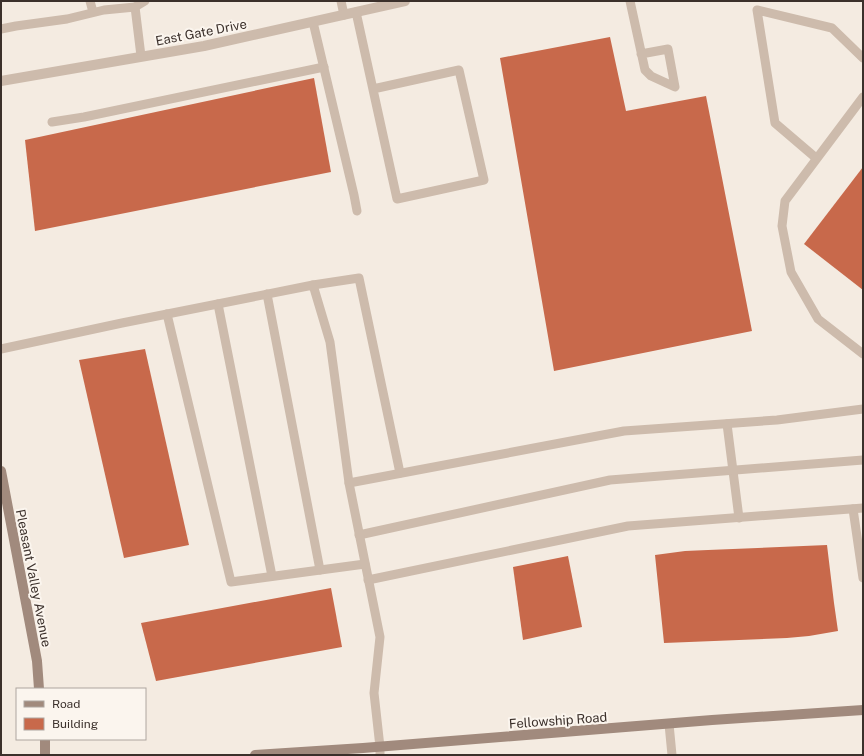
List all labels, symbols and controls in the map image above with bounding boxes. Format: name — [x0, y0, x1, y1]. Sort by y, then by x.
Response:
street label: East Gate Drive — [154, 16, 248, 49]
street label: Pleasant Valley Avenue — [13, 508, 54, 648]
legend — [16, 688, 146, 740]
text: Road — [52, 697, 80, 711]
street label: Fellowship Road — [508, 710, 608, 731]
text: Building — [52, 717, 98, 731]

